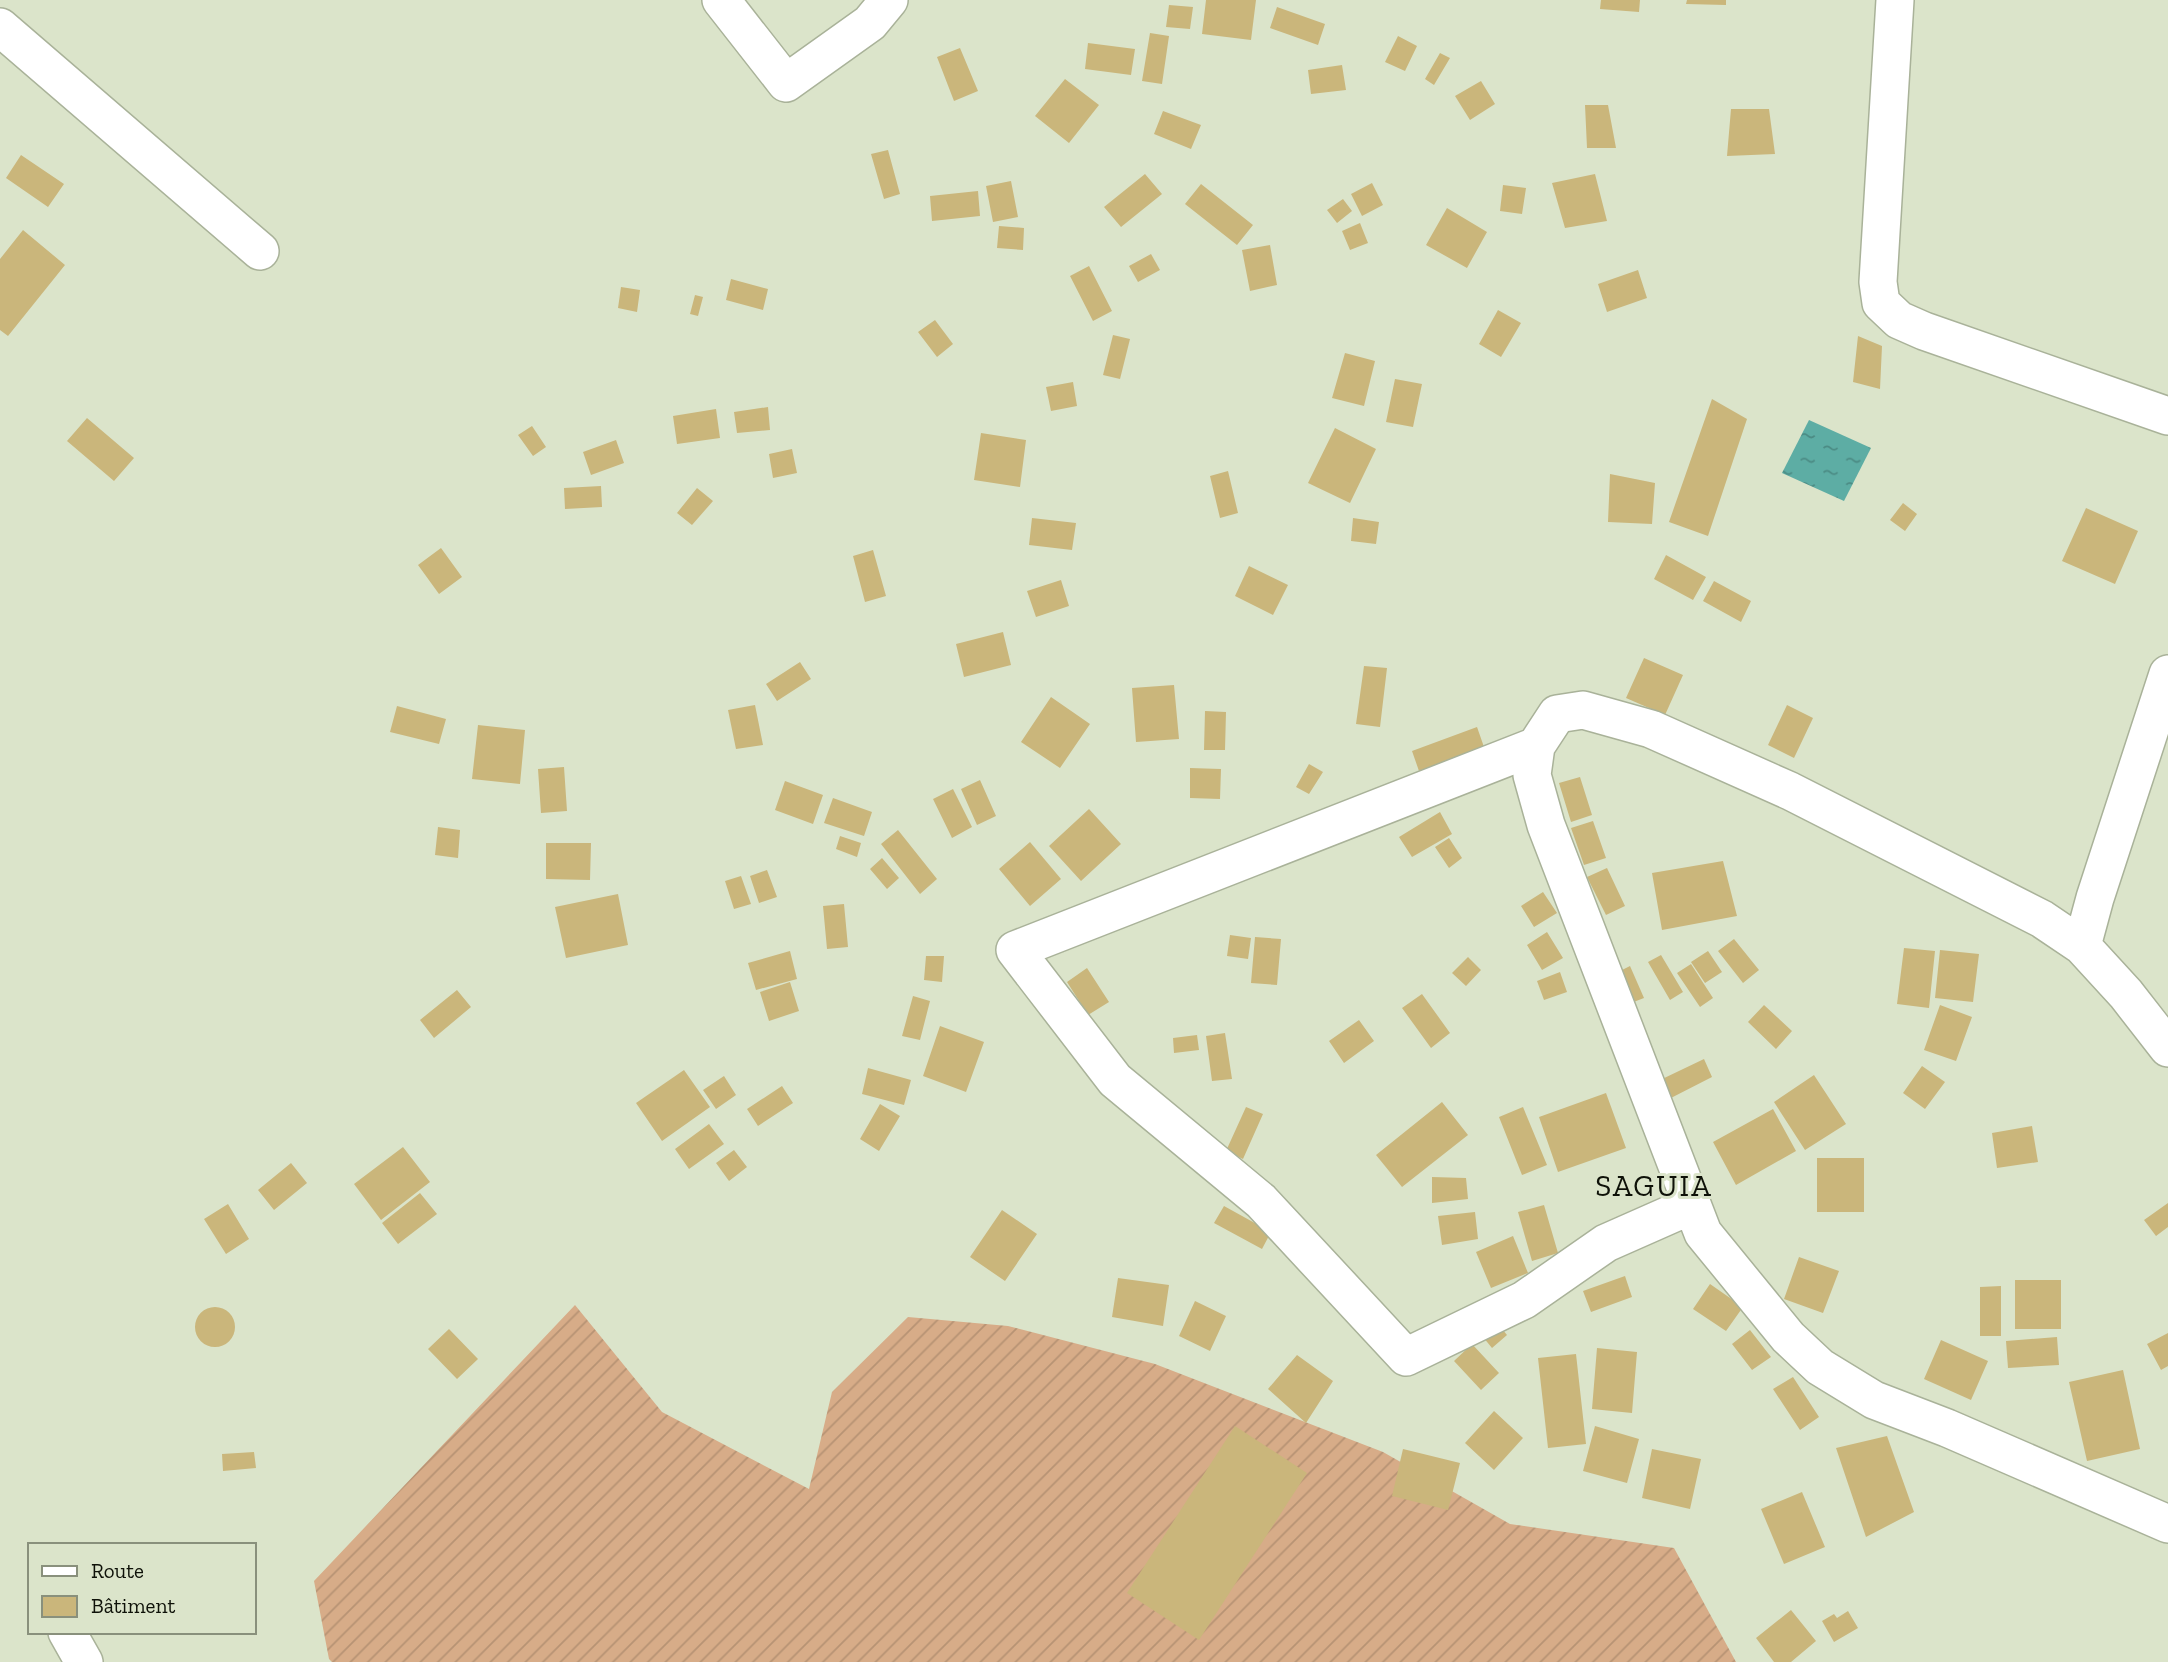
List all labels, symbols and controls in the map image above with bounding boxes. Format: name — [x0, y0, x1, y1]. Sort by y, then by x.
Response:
district label: SAGUIA — [1595, 1168, 1713, 1204]
legend — [28, 1543, 256, 1634]
text: Route — [91, 1558, 144, 1583]
text: Bâtiment — [91, 1593, 176, 1618]

